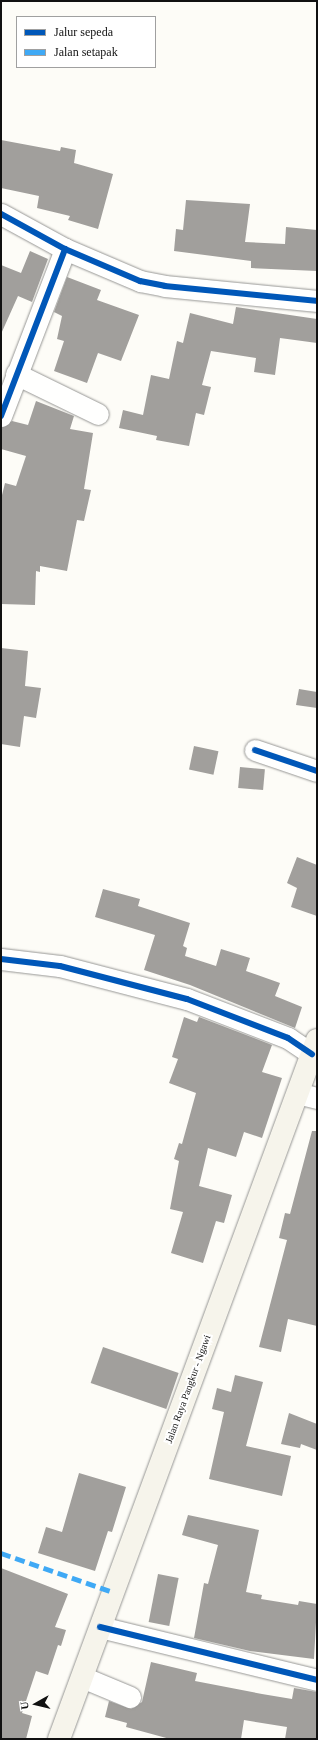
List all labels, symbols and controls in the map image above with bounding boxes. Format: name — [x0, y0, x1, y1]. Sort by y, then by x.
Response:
legend — [16, 16, 156, 68]
text: Jalur sepeda — [54, 25, 113, 39]
text: Jalan setapak — [54, 45, 118, 59]
street label: Jalan Raya Pangkur - Ngawi — [163, 1333, 213, 1445]
north arrow — [16, 1684, 56, 1724]
text: U — [18, 1701, 31, 1710]

